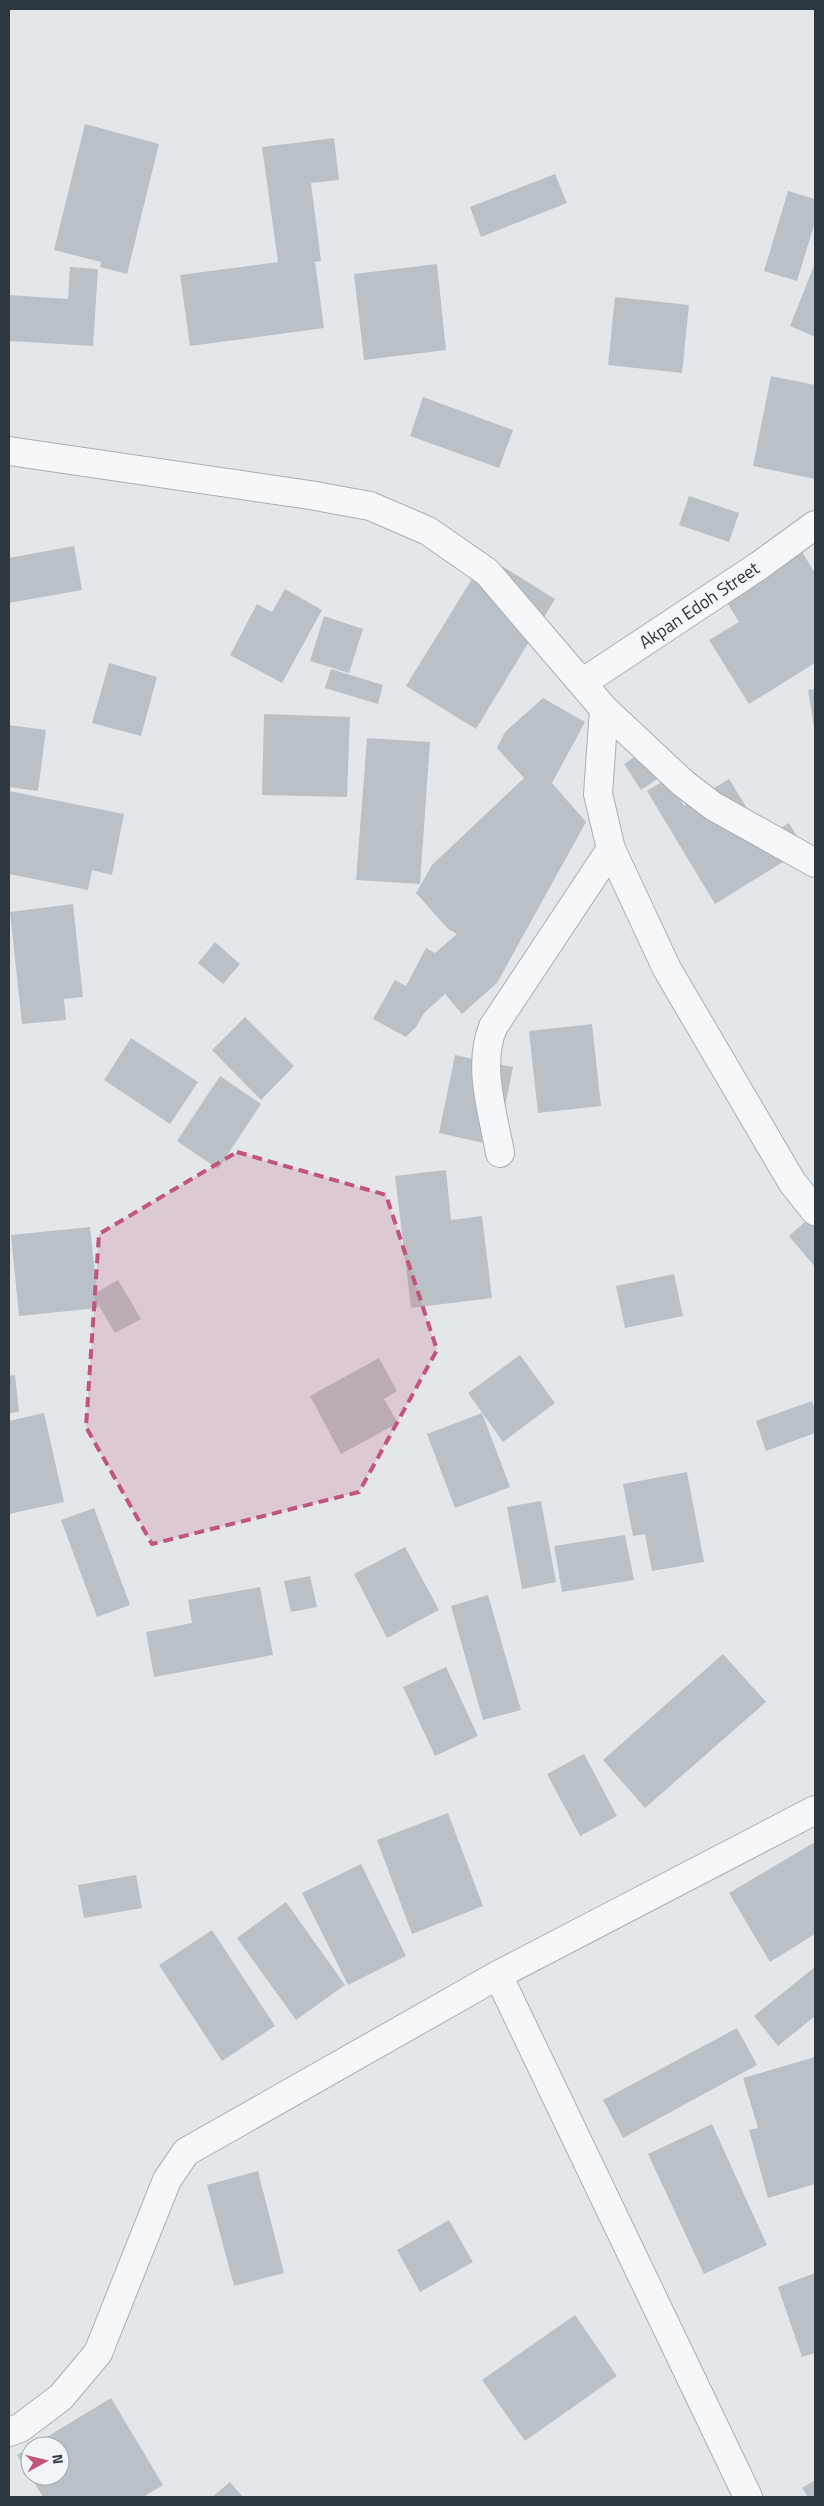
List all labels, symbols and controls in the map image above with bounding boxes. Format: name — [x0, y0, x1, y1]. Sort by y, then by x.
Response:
street label: Akpan Edoh Street — [633, 554, 765, 655]
north arrow — [20, 2436, 70, 2486]
text: N — [47, 2453, 69, 2465]

